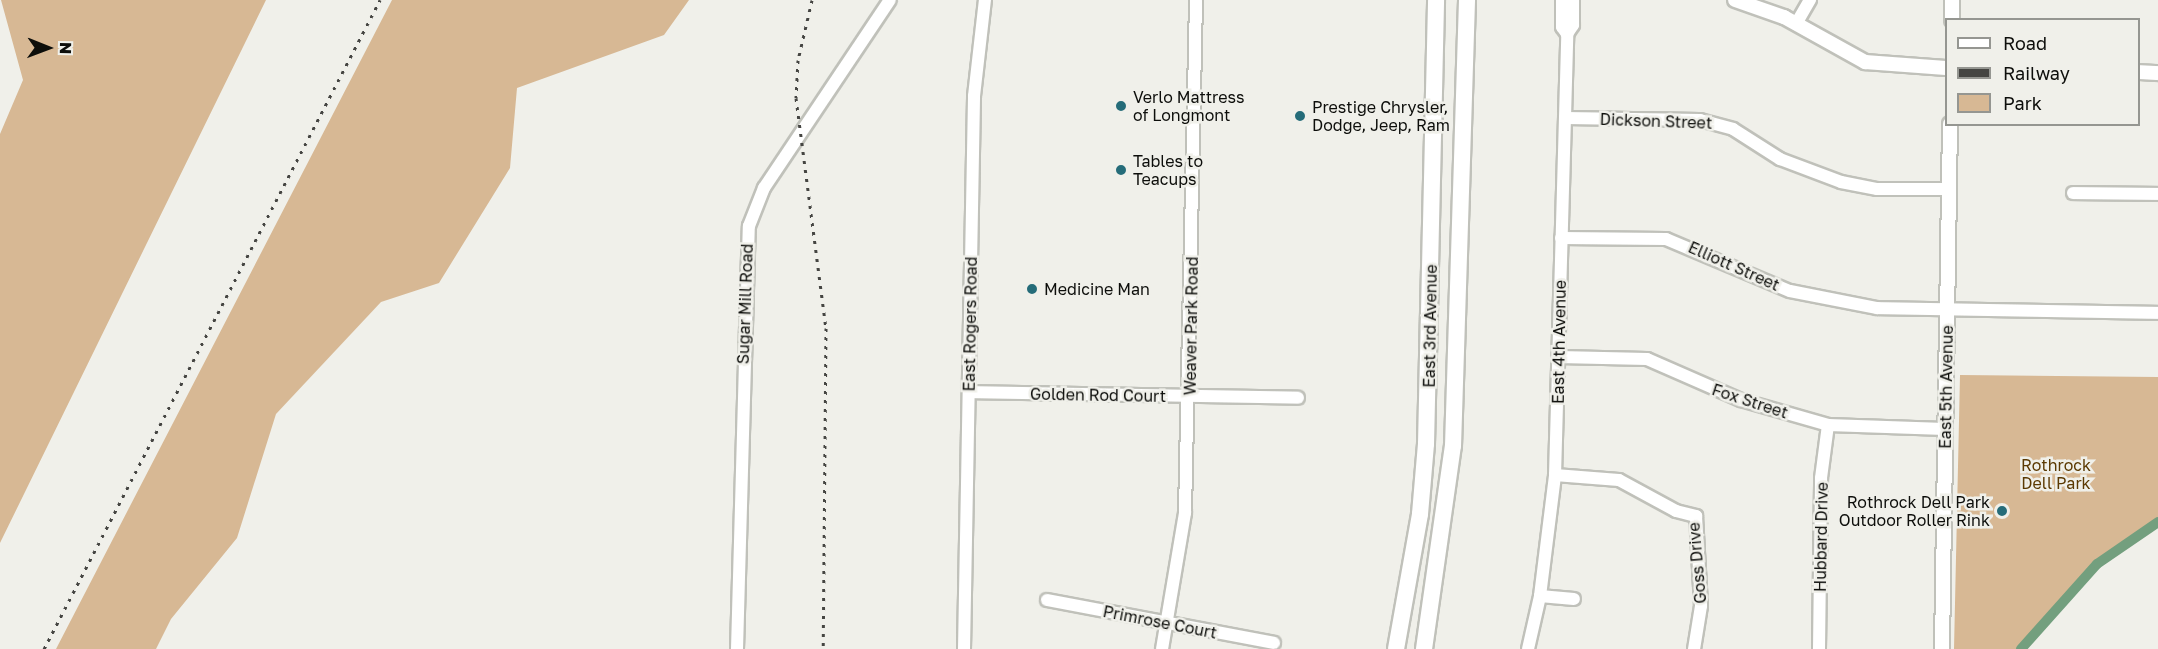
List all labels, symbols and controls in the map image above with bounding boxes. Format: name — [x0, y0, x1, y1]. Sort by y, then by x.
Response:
north arrow — [18, 18, 78, 78]
legend — [1945, 18, 2140, 126]
text: Road — [2003, 32, 2047, 54]
text: N — [56, 42, 76, 55]
text: Railway — [2003, 62, 2070, 84]
place label: Verlo Mattress of Longmont — [1133, 87, 1244, 125]
text: Park — [2003, 92, 2042, 114]
place label: Prestige Chrysler, Dodge, Jeep, Ram — [1312, 97, 1450, 135]
marker: Verlo Mattress of Longmont — [1114, 99, 1128, 113]
marker: Prestige Chrysler, Dodge, Jeep, Ram — [1293, 109, 1307, 123]
street label: Dickson Street — [1599, 109, 1713, 133]
place label: Tables to Teacups — [1133, 151, 1203, 189]
marker: Tables to Teacups — [1114, 163, 1128, 177]
street label: Elliott Street — [1685, 237, 1783, 295]
street label: Sugar Mill Road — [733, 243, 757, 365]
street label: East Rogers Road — [959, 256, 981, 392]
street label: Weaver Park Road — [1180, 256, 1202, 396]
street label: East 3rd Avenue — [1419, 264, 1441, 388]
place label: Medicine Man — [1044, 279, 1150, 299]
street label: East 4th Avenue — [1548, 280, 1570, 404]
marker: Medicine Man — [1025, 282, 1039, 296]
street label: East 5th Avenue — [1935, 325, 1957, 449]
street label: Fox Street — [1710, 380, 1790, 422]
street label: Golden Rod Court — [1030, 384, 1166, 406]
park label: Rothrock Dell Park — [2021, 455, 2091, 493]
street label: Hubbard Drive — [1810, 482, 1832, 592]
place label: Rothrock Dell Park Outdoor Roller Rink — [1839, 492, 1990, 530]
marker: Rothrock Dell Park Outdoor Roller Rink — [1995, 504, 2009, 518]
street label: Goss Drive — [1684, 522, 1710, 604]
street label: Primrose Court — [1101, 602, 1219, 642]

